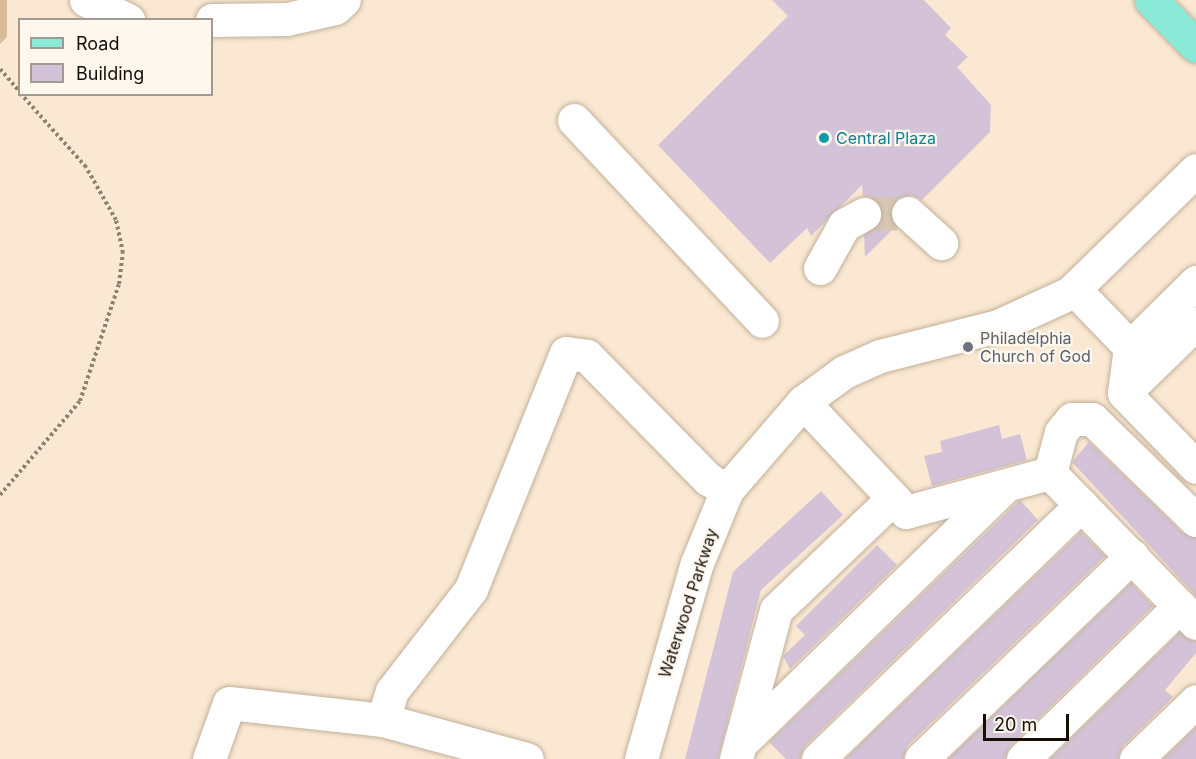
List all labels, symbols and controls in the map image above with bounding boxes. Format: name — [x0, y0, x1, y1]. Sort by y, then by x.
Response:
legend — [18, 18, 213, 96]
text: Road — [76, 33, 119, 54]
text: Building — [76, 63, 144, 84]
place label: Central Plaza — [836, 128, 936, 148]
marker: Central Plaza — [817, 131, 831, 145]
place label: Philadelphia Church of God — [980, 328, 1091, 366]
marker: Philadelphia Church of God — [961, 340, 975, 354]
street label: Waterwood Parkway — [655, 526, 721, 680]
scale bar — [986, 702, 1072, 740]
text: 20 m — [994, 714, 1037, 735]

